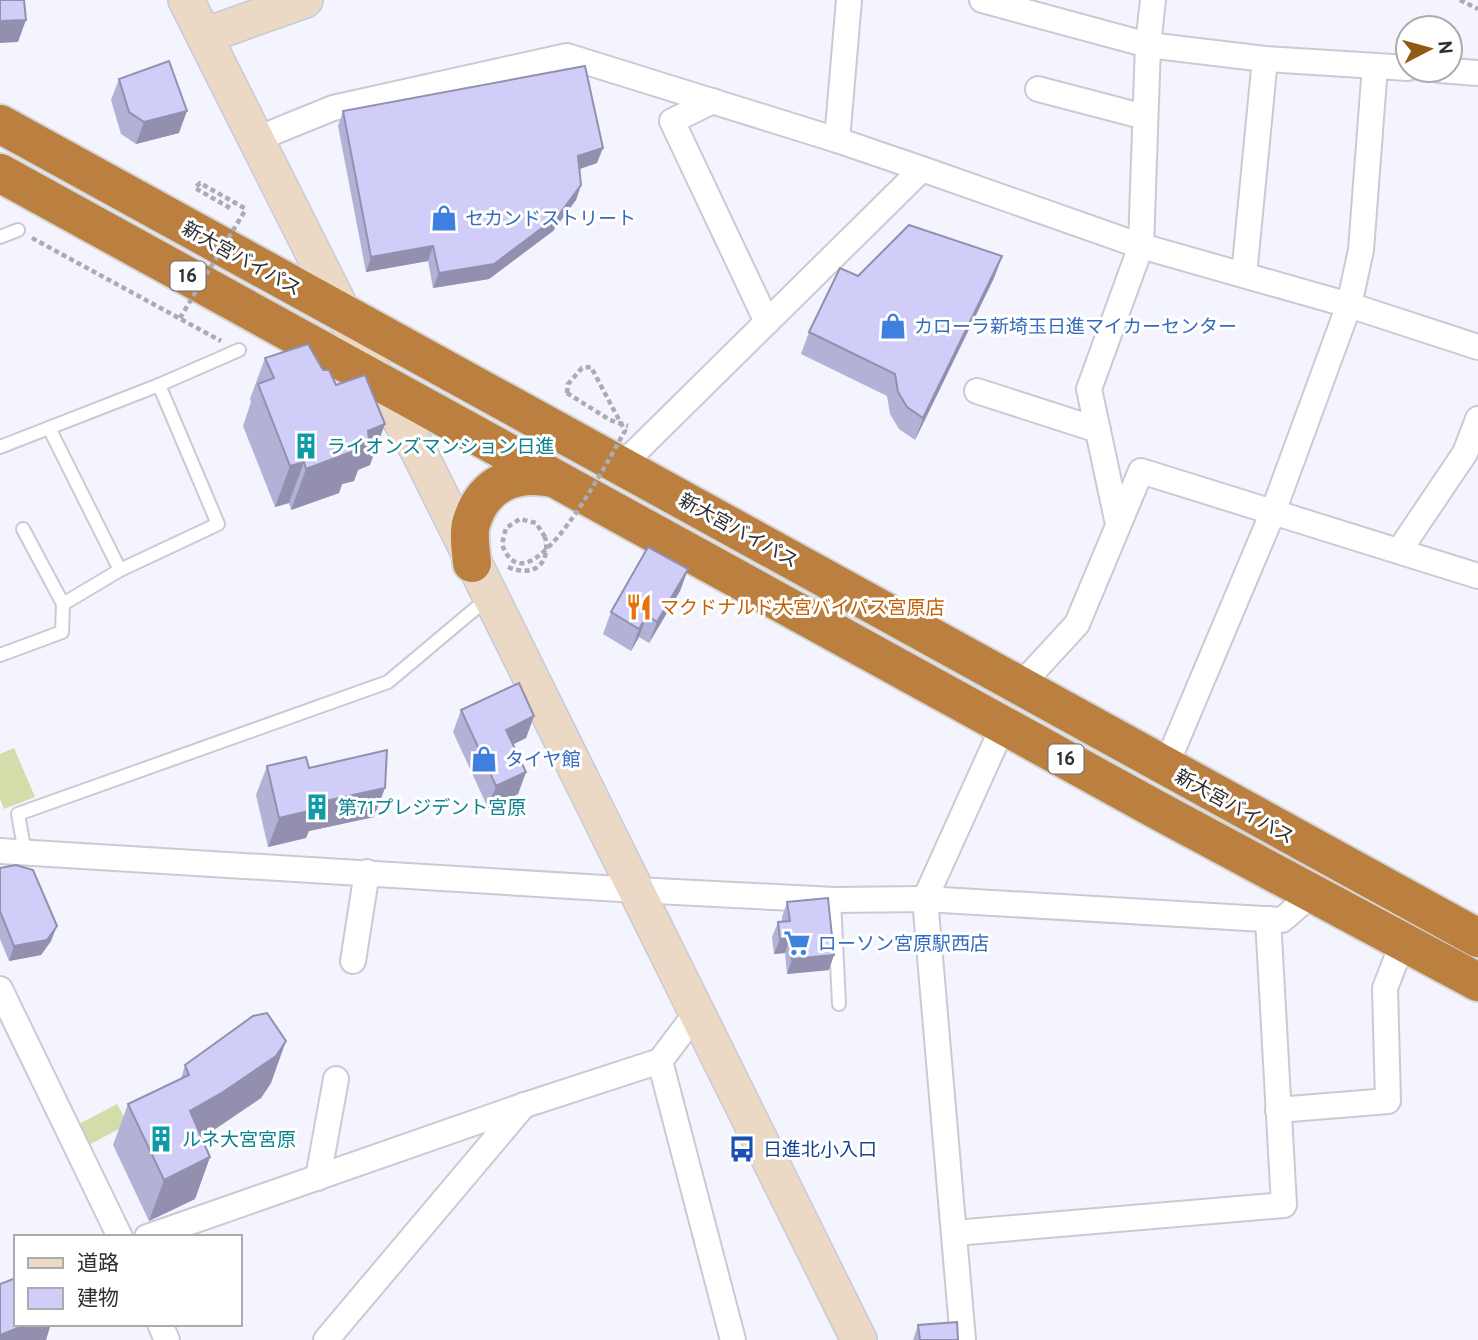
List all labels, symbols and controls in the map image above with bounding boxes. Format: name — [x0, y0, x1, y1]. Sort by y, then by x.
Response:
north arrow — [1394, 14, 1464, 84]
text: N — [1431, 39, 1457, 55]
shop icon: セカンドストリート — [429, 203, 459, 233]
place label: セカンドストリート — [465, 208, 636, 232]
street label: 新大宮バイパス — [177, 217, 305, 302]
road number: 16 — [170, 262, 206, 290]
shop icon: カローラ新埼玉日進マイカーセンター — [878, 311, 908, 341]
place label: カローラ新埼玉日進マイカーセンター — [914, 316, 1237, 340]
building icon: ライオンズマンション日進 — [291, 431, 321, 461]
place label: ライオンズマンション日進 — [327, 436, 555, 460]
street label: 新大宮バイパス — [674, 489, 802, 574]
restaurant icon: マクドナルド大宮バイパス宮原店 — [624, 592, 654, 622]
place label: マクドナルド大宮バイパス宮原店 — [660, 597, 945, 621]
shop icon: タイヤ館 — [469, 744, 499, 774]
road number: 16 — [1048, 744, 1084, 774]
place label: タイヤ館 — [505, 749, 580, 773]
street label: 新大宮バイパス — [1170, 765, 1298, 850]
building icon: 第71プレジデント宮原 — [302, 792, 332, 822]
place label: 第71プレジデント宮原 — [338, 797, 526, 821]
supermarket icon: ローソン宮原駅西店 — [782, 928, 812, 958]
place label: ローソン宮原駅西店 — [818, 933, 989, 957]
building icon: ルネ大宮宮原 — [146, 1124, 176, 1154]
place label: ルネ大宮宮原 — [182, 1129, 296, 1153]
bus stop icon: 日進北小入口 — [727, 1134, 757, 1164]
place label: 日進北小入口 — [763, 1139, 877, 1163]
legend — [14, 1235, 242, 1326]
text: 道路 — [77, 1251, 119, 1278]
text: 建物 — [77, 1286, 119, 1313]

